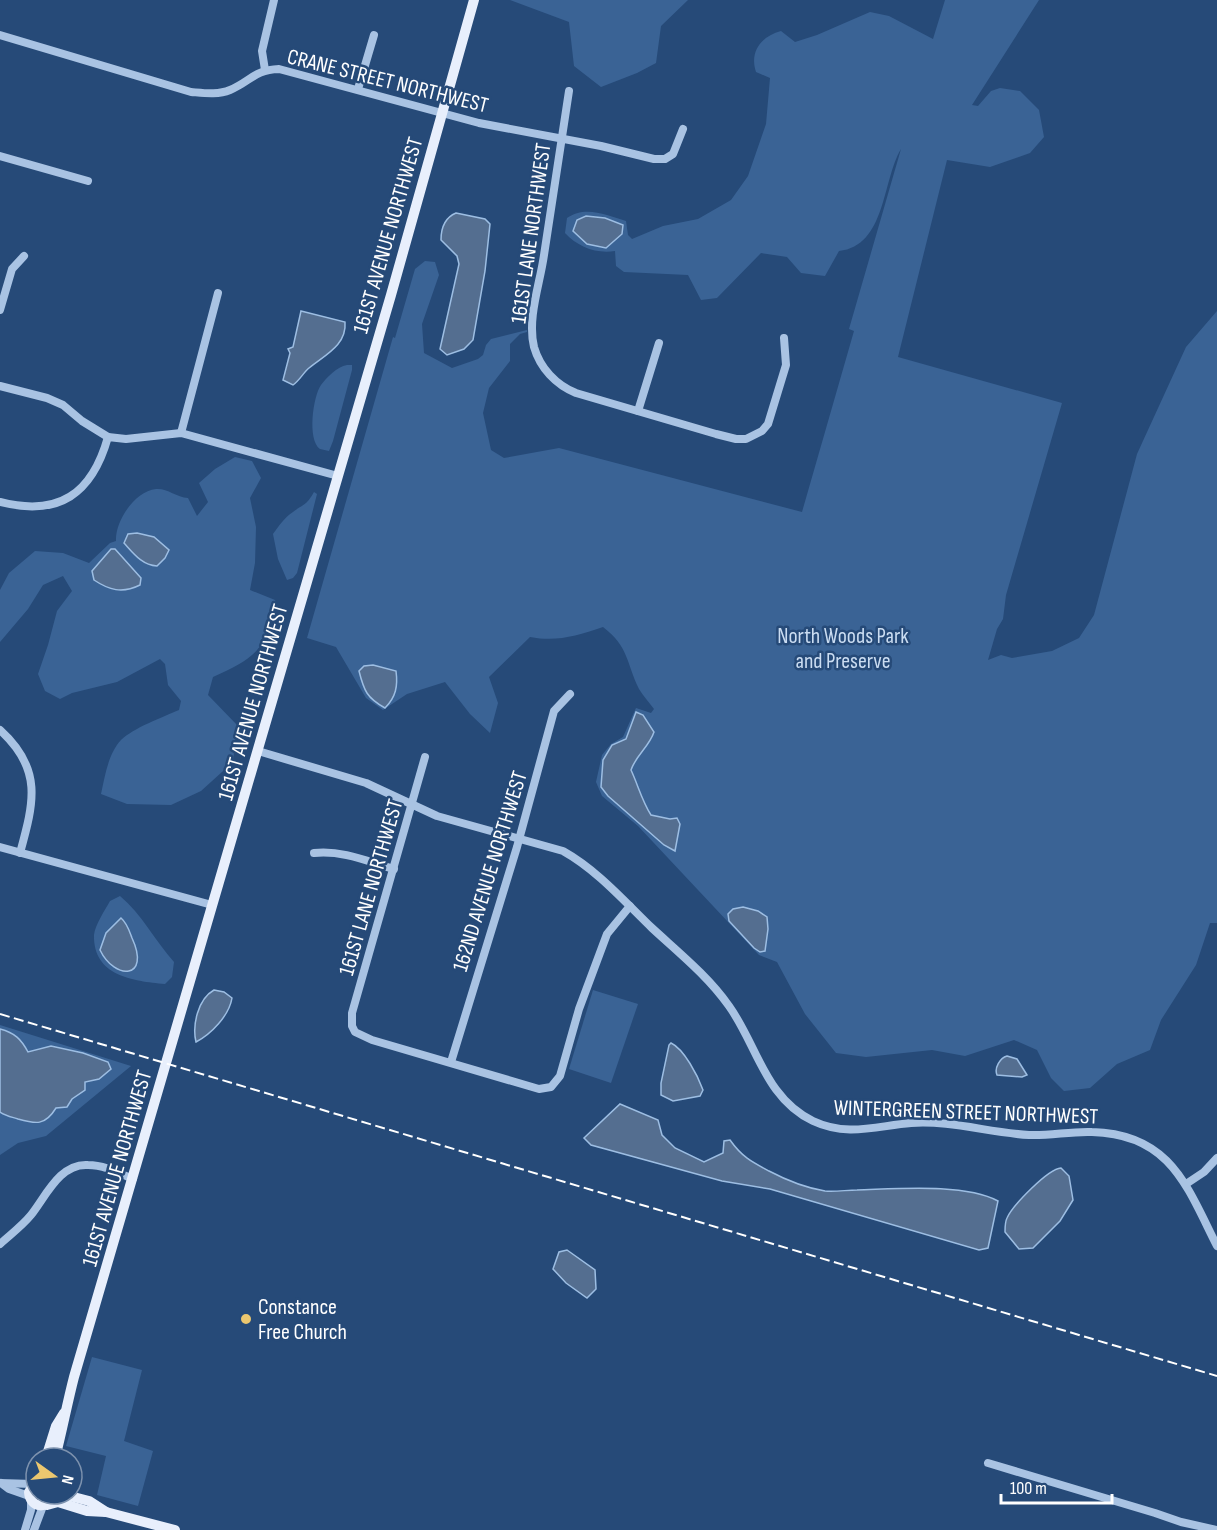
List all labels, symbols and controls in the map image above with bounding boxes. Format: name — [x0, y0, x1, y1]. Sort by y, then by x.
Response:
street label: CRANE STREET NORTHWEST — [284, 43, 491, 120]
street label: 161ST AVENUE NORTHWEST — [348, 134, 429, 337]
street label: 161ST LANE NORTHWEST — [505, 141, 558, 325]
street label: 161ST AVENUE NORTHWEST — [213, 601, 294, 804]
park label: North Woods Park and Preserve — [777, 623, 909, 675]
street label: 162ND AVENUE NORTHWEST — [447, 768, 534, 975]
street label: 161ST LANE NORTHWEST — [333, 796, 410, 979]
street label: 161ST AVENUE NORTHWEST — [77, 1067, 158, 1270]
street label: WINTERGREEN STREET NORTHWEST — [833, 1094, 1099, 1131]
place label: Constance Free Church — [258, 1294, 347, 1346]
marker: Constance Free Church — [239, 1312, 253, 1326]
north arrow — [24, 1446, 84, 1506]
scale bar — [1001, 1467, 1112, 1505]
text: N — [57, 1473, 77, 1486]
text: 100 m — [1010, 1478, 1047, 1499]

